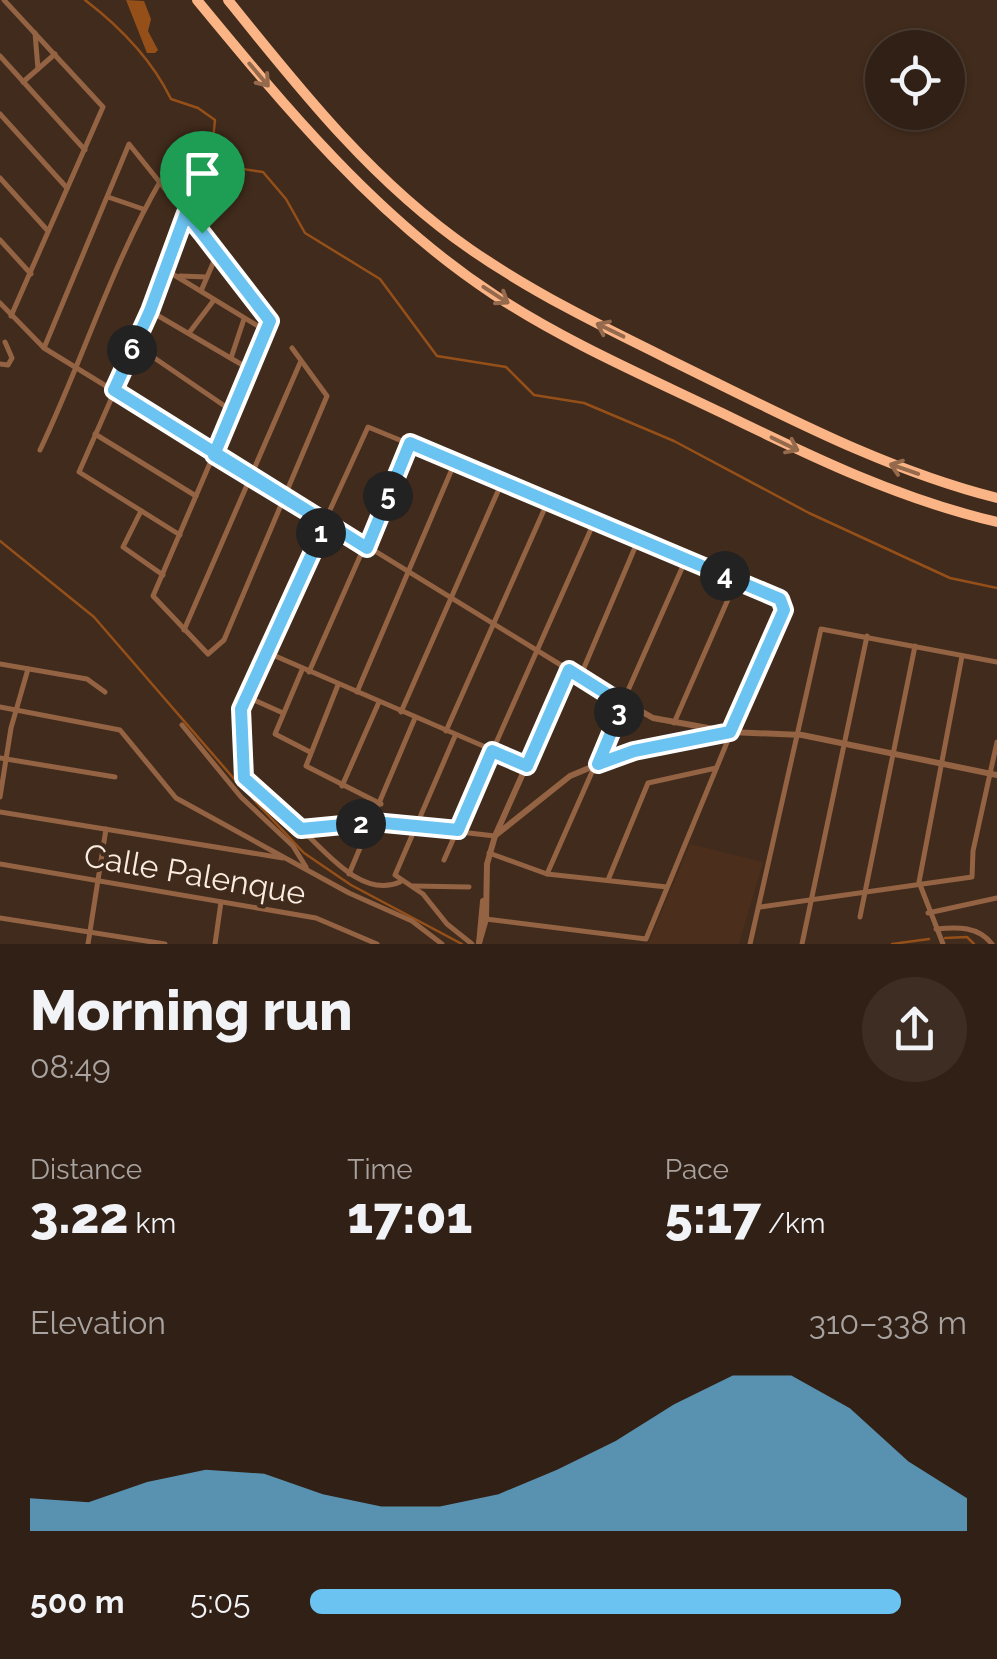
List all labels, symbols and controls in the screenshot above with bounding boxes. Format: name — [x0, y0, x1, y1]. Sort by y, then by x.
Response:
map controls — [865, 30, 965, 130]
button: locate — [865, 30, 965, 130]
one-way arrow — [248, 62, 271, 87]
pin — [160, 131, 245, 234]
icon: arrive — [175, 146, 230, 201]
one-way arrow — [482, 285, 510, 306]
one-way arrow — [596, 320, 626, 339]
pin: 6 — [107, 325, 157, 375]
text: 6 — [124, 333, 141, 366]
one-way arrow — [770, 435, 800, 454]
one-way arrow — [889, 458, 920, 476]
pin: 5 — [363, 471, 413, 521]
text: 5 — [380, 479, 396, 512]
pin: 1 — [296, 508, 346, 558]
text: 1 — [314, 516, 328, 549]
pin: 4 — [700, 551, 750, 601]
text: 4 — [717, 559, 733, 592]
pin: 3 — [594, 687, 644, 737]
text: 3 — [611, 695, 627, 728]
pin: 2 — [336, 799, 386, 849]
text: 2 — [353, 807, 369, 840]
street label: Calle Palenque — [81, 836, 309, 912]
button: share — [862, 977, 967, 1082]
text: Morning run — [30, 978, 353, 1043]
text: 08:49 — [30, 1048, 111, 1085]
text: Distance — [30, 1153, 142, 1186]
text: Time — [347, 1153, 413, 1186]
text: Pace — [665, 1153, 729, 1186]
text: 3.22 — [30, 1186, 128, 1245]
text: 17:01 — [347, 1186, 472, 1245]
text: 5:17 — [665, 1186, 761, 1245]
text: km — [128, 1207, 176, 1240]
text: /km — [761, 1207, 826, 1240]
text: Elevation — [30, 1304, 166, 1341]
text: 310–338 m — [809, 1304, 967, 1341]
text: 500 m — [30, 1583, 125, 1620]
text: 5:05 — [190, 1583, 250, 1620]

